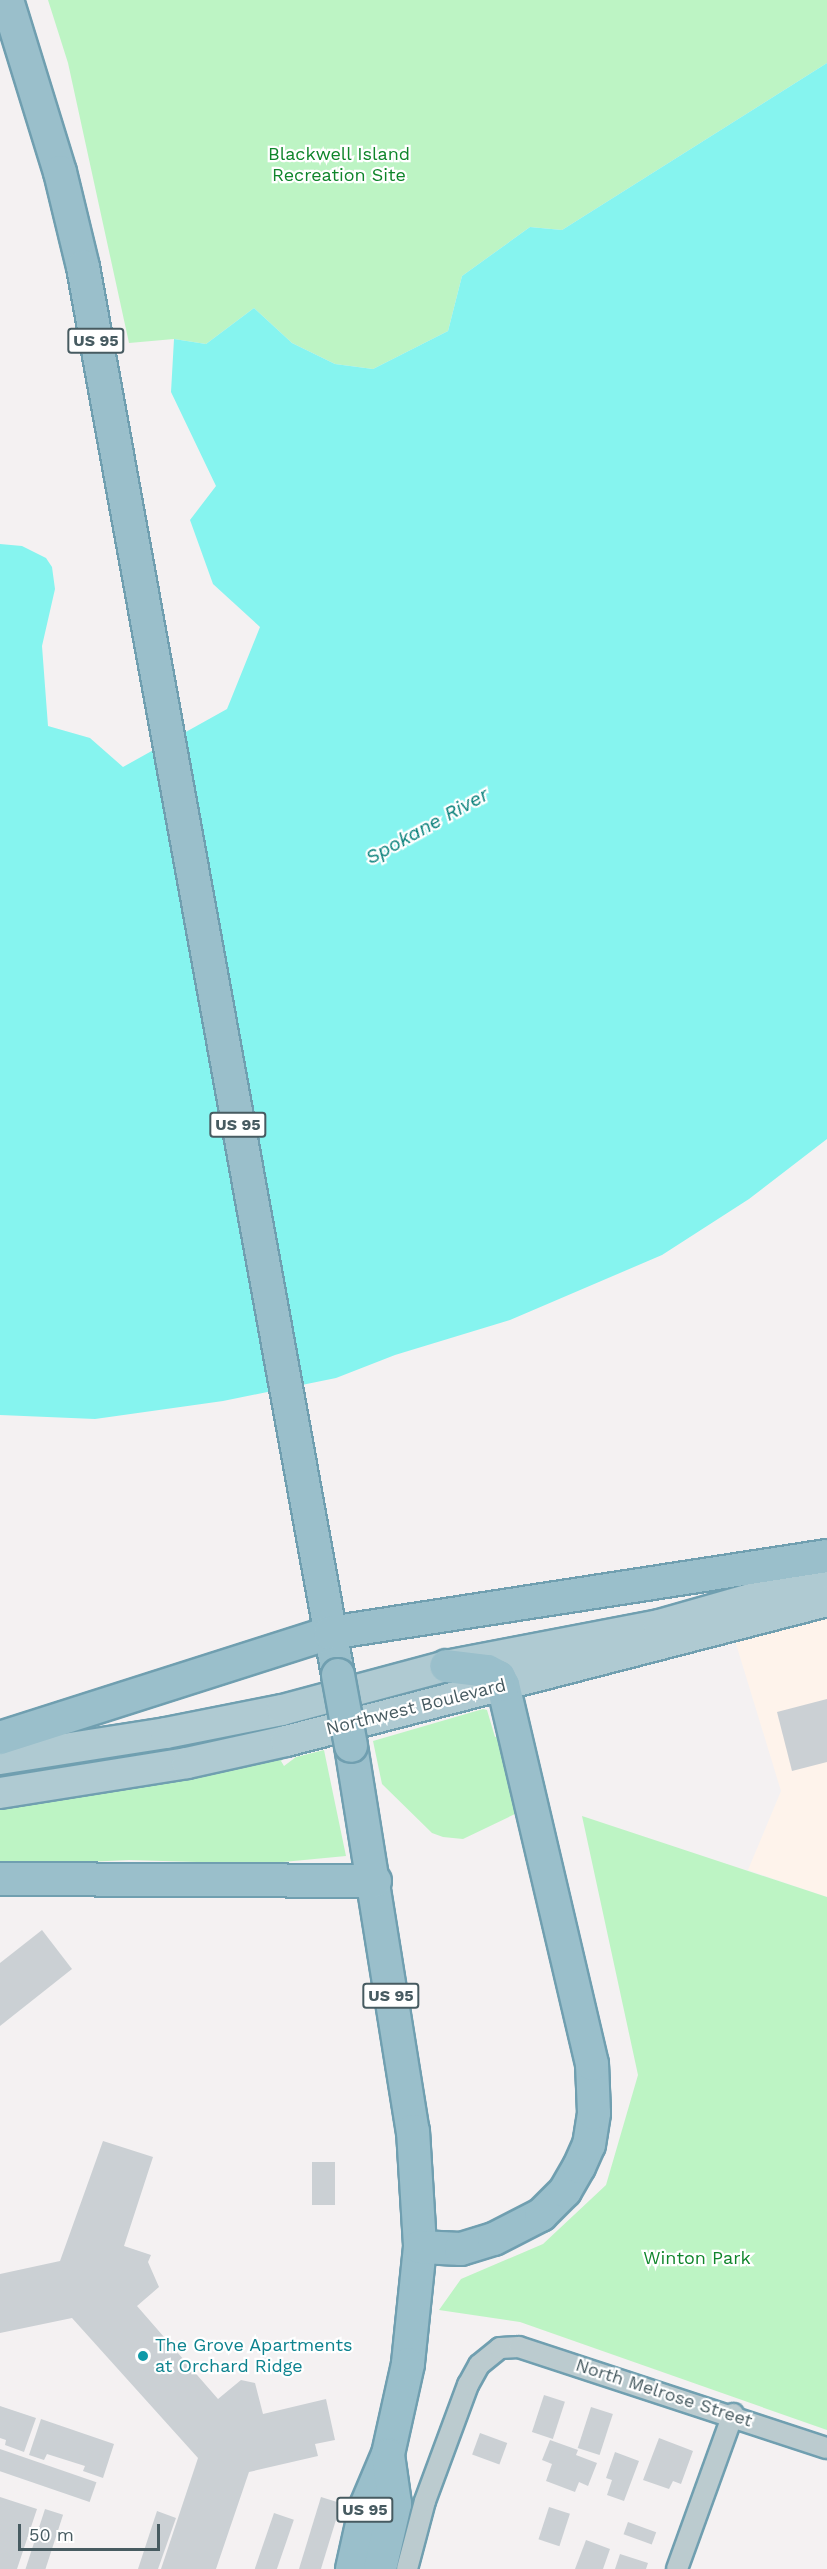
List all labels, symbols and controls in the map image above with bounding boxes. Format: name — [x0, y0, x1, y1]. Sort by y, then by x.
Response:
park label: Blackwell Island Recreation Site — [268, 144, 410, 186]
road number: US 95 — [66, 328, 126, 354]
water label: Spokane River — [361, 782, 493, 870]
road number: US 95 — [208, 1112, 268, 1138]
street label: Northwest Boulevard — [324, 1674, 508, 1740]
road number: US 95 — [361, 1983, 421, 2009]
park label: Winton Park — [643, 2247, 751, 2269]
place label: The Grove Apartments at Orchard Ridge — [155, 2335, 353, 2378]
marker: The Grove Apartments at Orchard Ridge — [136, 2349, 150, 2363]
street label: North Melrose Street — [573, 2354, 755, 2432]
road number: US 95 — [335, 2497, 395, 2523]
scale bar — [21, 2512, 164, 2550]
text: 50 m — [29, 2524, 74, 2545]

